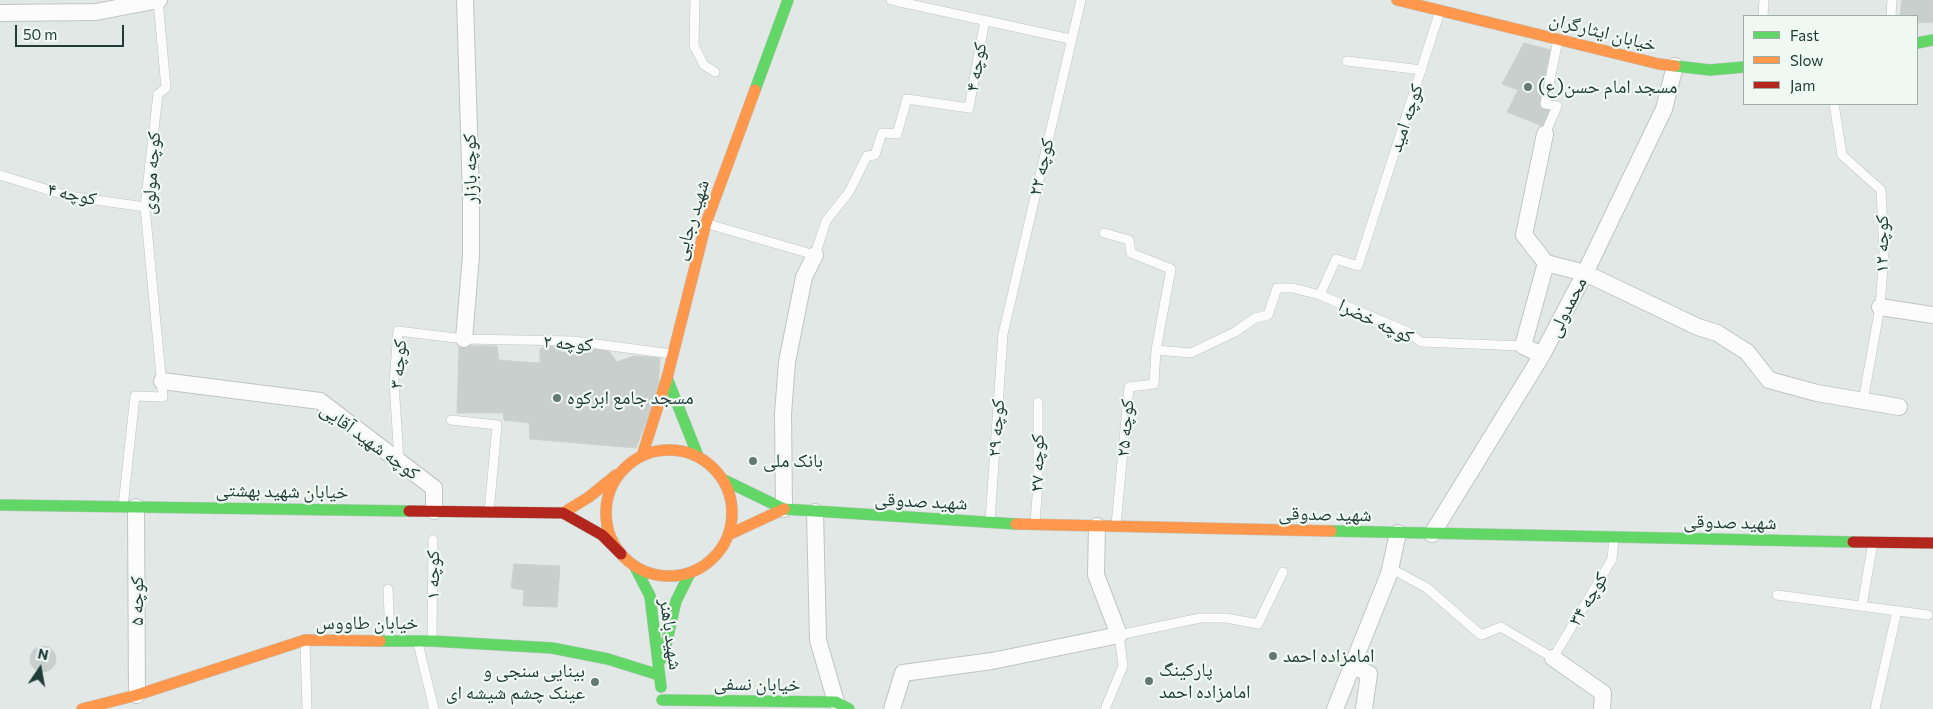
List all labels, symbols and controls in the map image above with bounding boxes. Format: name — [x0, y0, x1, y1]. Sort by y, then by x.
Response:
street label: خیابان ایثارگران — [1547, 8, 1659, 56]
scale bar — [18, 15, 126, 47]
legend — [1743, 15, 1918, 105]
text: 50 m — [23, 25, 57, 43]
text: Fast — [1790, 26, 1819, 44]
street label: کوچه ۴ — [960, 41, 992, 93]
text: Slow — [1790, 51, 1823, 69]
place label: مسجد امام حسن(ع) — [1538, 76, 1677, 98]
text: Jam — [1790, 76, 1815, 94]
street label: کوچه امید — [1384, 81, 1428, 155]
marker: مسجد امام حسن(ع) — [1522, 81, 1534, 93]
street label: کوچه مولوی — [137, 131, 165, 215]
street label: کوچه بازار — [458, 134, 482, 204]
street label: کوچه ۲۲ — [1023, 136, 1059, 198]
street label: شهید رجایی — [668, 177, 714, 263]
street label: کوچه ۴ — [45, 178, 99, 210]
street label: کوچه ۱۲ — [1871, 215, 1893, 273]
street label: محمدولی — [1542, 273, 1592, 341]
street label: کوچه خضرا — [1335, 294, 1417, 348]
street label: کوچه ۲ — [542, 330, 594, 356]
street label: کوچه ۳ — [384, 338, 412, 390]
place label: مسجد جامع ابرکوه — [567, 387, 694, 409]
marker: مسجد جامع ابرکوه — [551, 392, 563, 404]
street label: کوچه شهید آقایی — [316, 397, 424, 485]
street label: کوچه ۲۹ — [983, 398, 1009, 458]
street label: کوچه ۲۵ — [1111, 398, 1139, 458]
street label: کوچه ۲۷ — [1025, 434, 1049, 492]
place label: بانک ملی — [763, 450, 823, 472]
marker: بانک ملی — [747, 455, 759, 467]
street label: خیابان شهید بهشتی — [215, 478, 349, 504]
street label: شهید صدوقی — [874, 487, 968, 515]
street label: شهید صدوقی — [1278, 502, 1372, 526]
street label: شهید صدوقی — [1683, 510, 1777, 534]
street label: کوچه ۱ — [422, 550, 444, 600]
street label: کوچه ۳۴ — [1563, 568, 1613, 630]
street label: کوچه ۵ — [126, 576, 148, 626]
street label: شهید باهنر — [655, 597, 687, 671]
street label: خیابان طاووس — [316, 612, 418, 634]
north arrow — [15, 644, 65, 694]
text: N — [36, 644, 50, 663]
place label: امامزاده احمد — [1283, 645, 1375, 667]
marker: امامزاده احمد — [1267, 650, 1279, 662]
place label: پارکینگ امامزاده احمد — [1159, 659, 1251, 703]
place label: بینایی سنجی و عینک چشم شیشه ای — [446, 660, 585, 704]
street label: خیابان نسفی — [713, 672, 801, 696]
marker: پارکینگ امامزاده احمد — [1143, 675, 1155, 687]
marker: بینایی سنجی و عینک چشم شیشه ای — [589, 676, 601, 688]

